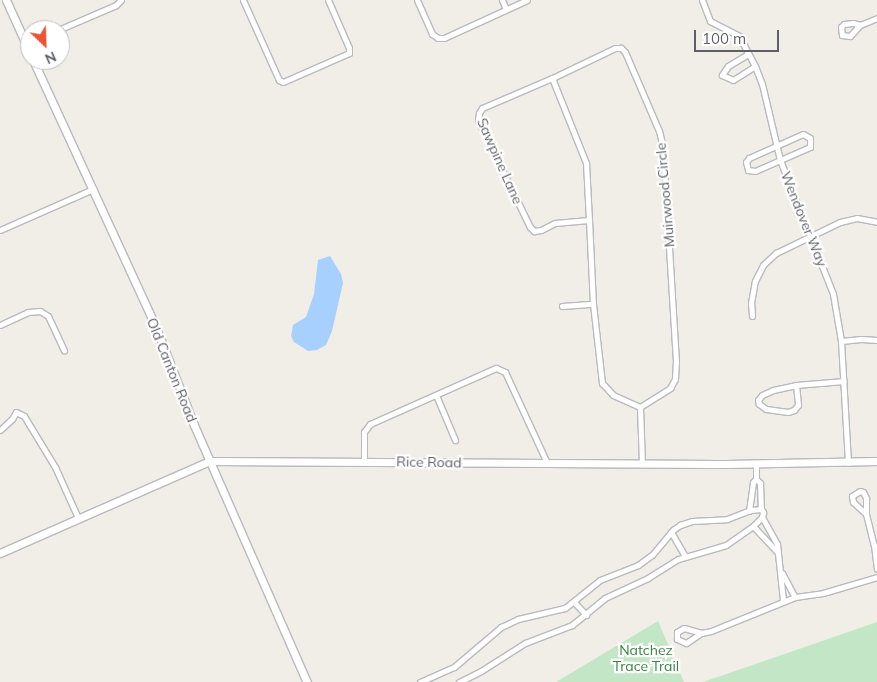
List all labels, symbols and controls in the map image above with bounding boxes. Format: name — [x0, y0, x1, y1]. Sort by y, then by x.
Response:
north arrow — [20, 20, 70, 70]
scale bar — [697, 20, 782, 52]
text: 100 m — [702, 29, 746, 48]
text: N — [42, 47, 59, 68]
street label: Sawpine Lane — [474, 115, 526, 207]
street label: Muirwood Circle — [652, 142, 678, 248]
street label: Wendover Way — [777, 169, 831, 269]
street label: Old Canton Road — [143, 315, 201, 425]
street label: Rice Road — [396, 453, 462, 471]
park label: Natchez Trace Trail — [613, 642, 679, 674]

